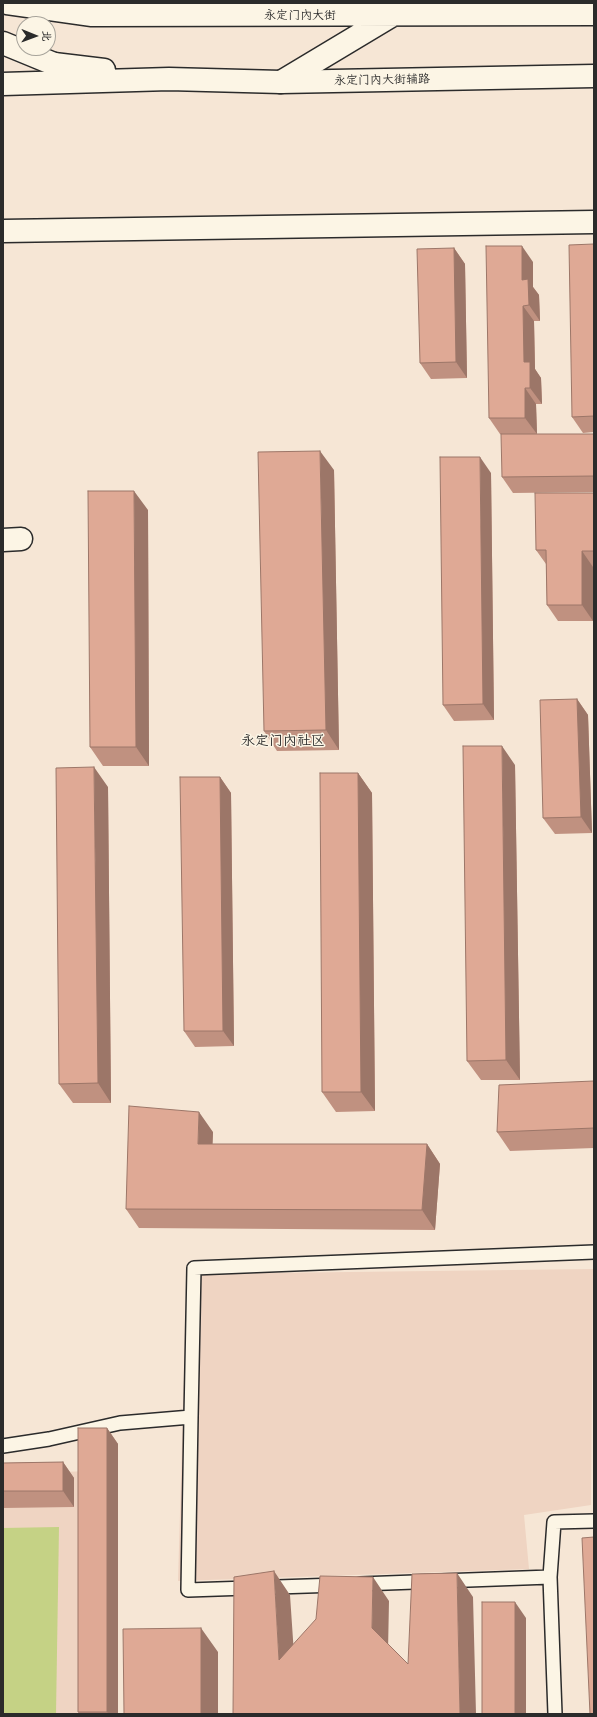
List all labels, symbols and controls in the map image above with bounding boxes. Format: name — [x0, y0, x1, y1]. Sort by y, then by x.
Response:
street label: 永定门内大街 — [264, 9, 336, 23]
north arrow — [16, 16, 56, 56]
text: 北 — [40, 31, 54, 42]
street label: 永定门内大街辅路 — [334, 72, 430, 88]
district label: 永定门内社区 — [241, 733, 325, 749]

